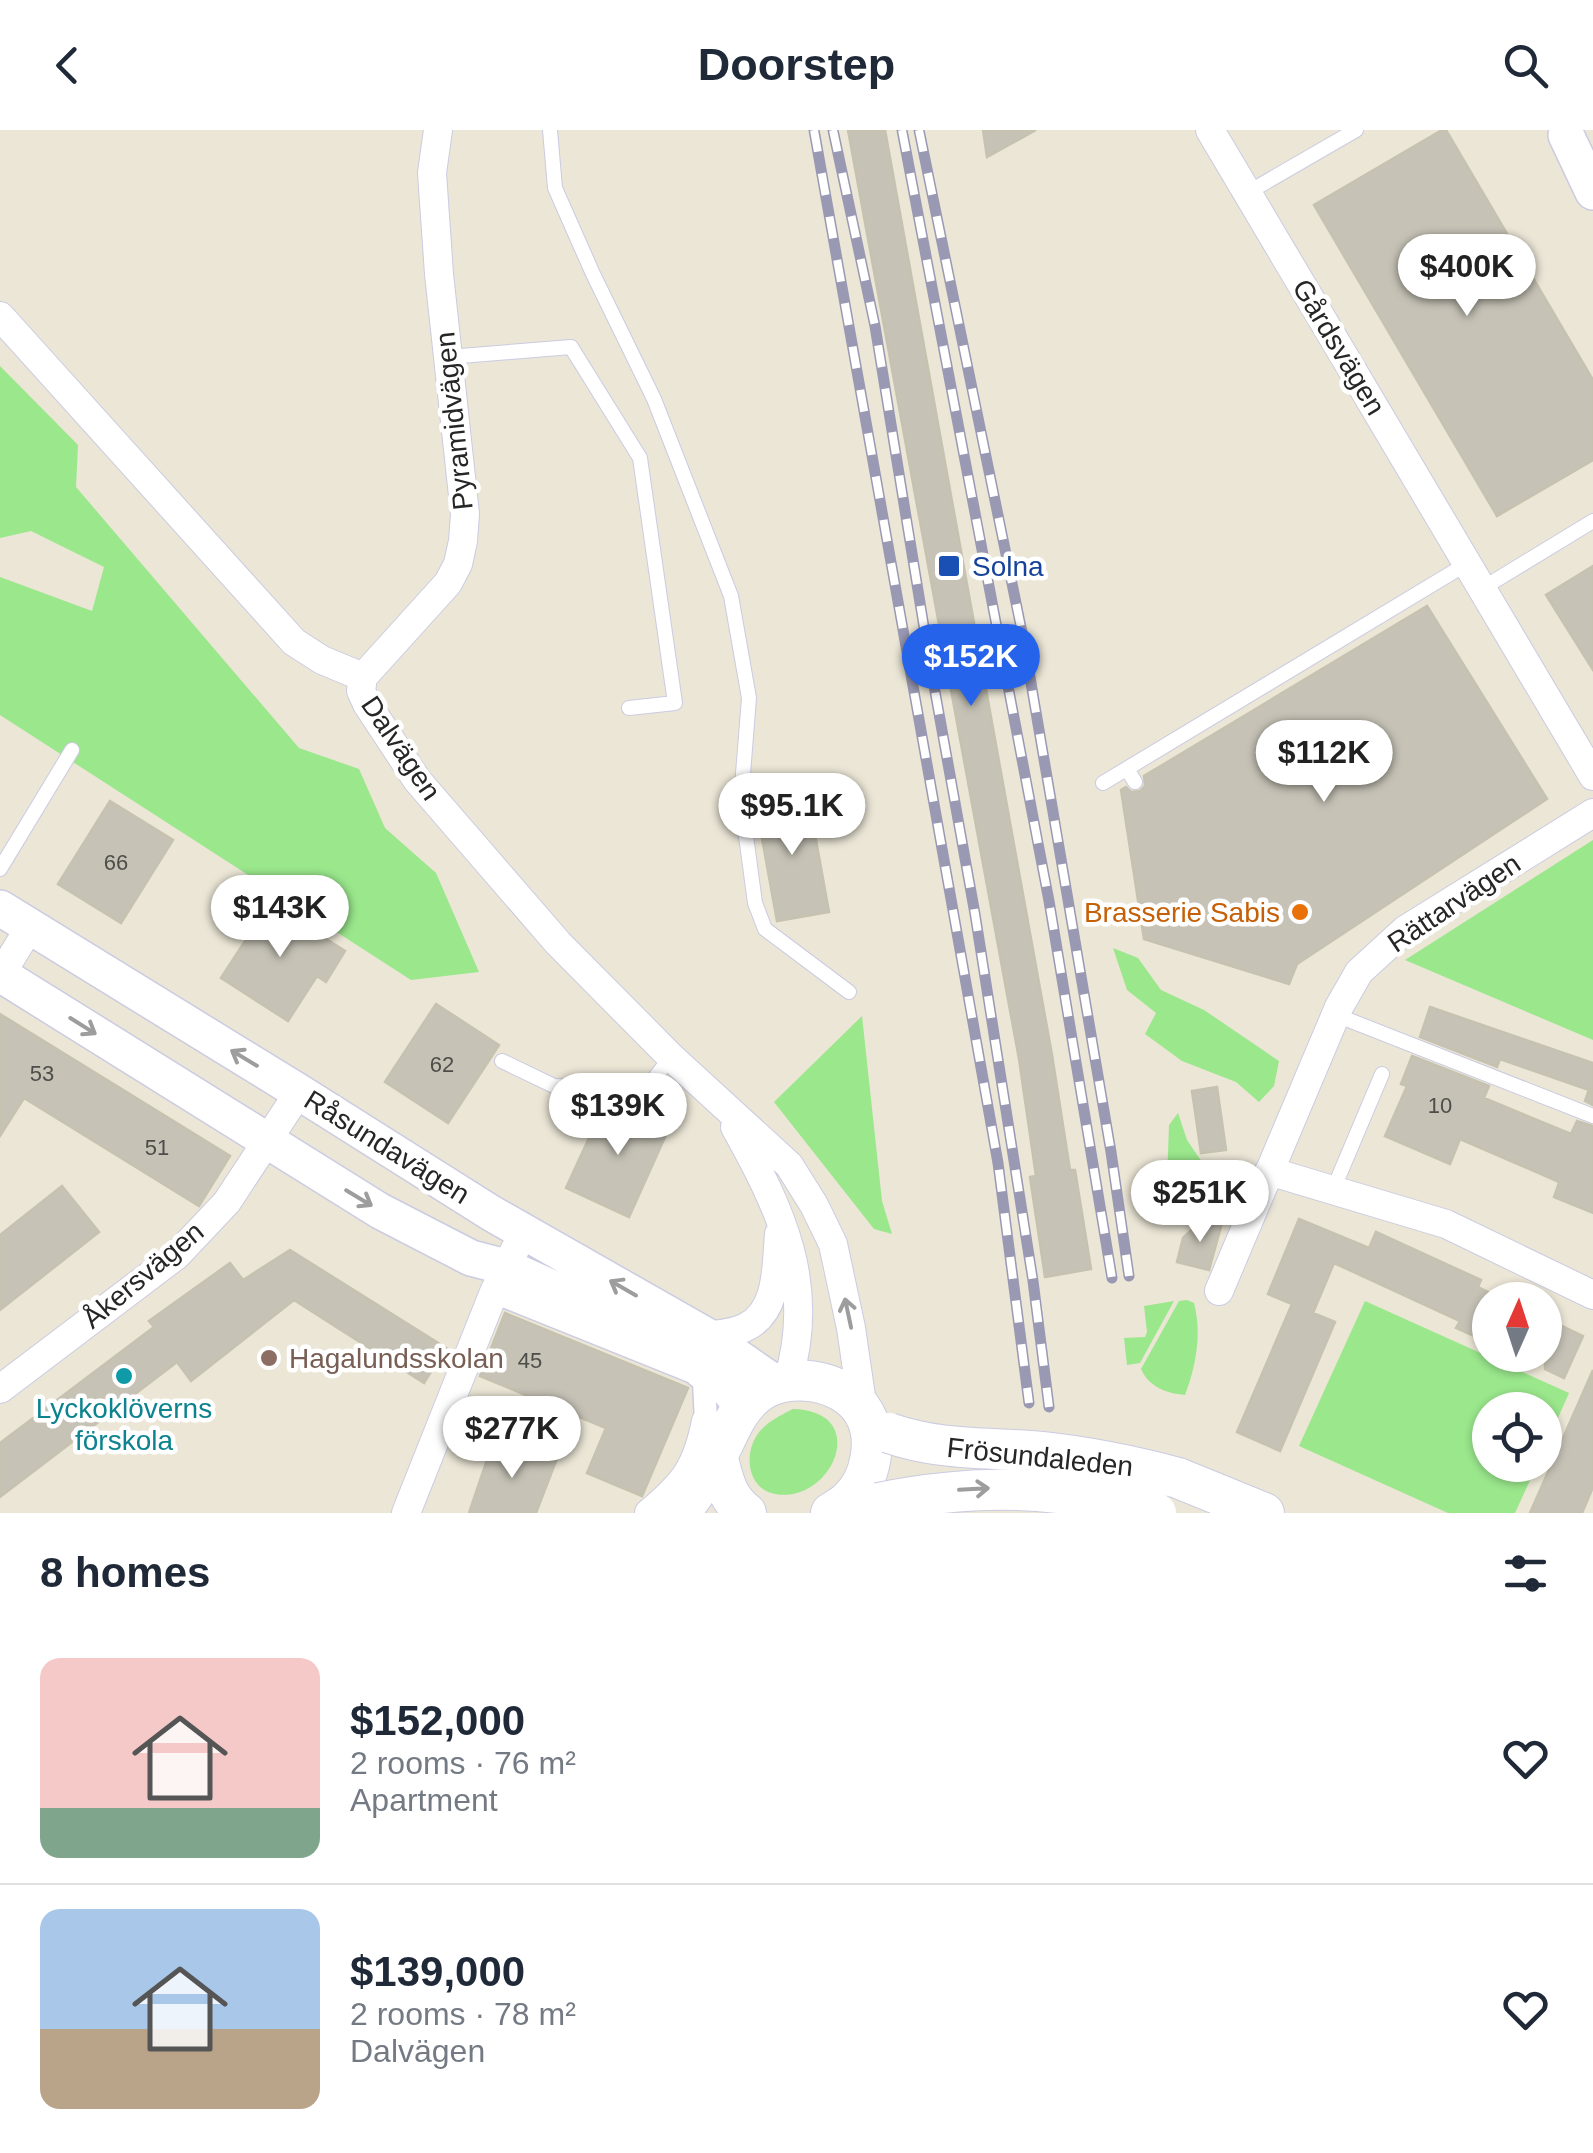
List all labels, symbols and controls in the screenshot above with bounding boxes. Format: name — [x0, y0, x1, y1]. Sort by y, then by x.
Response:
icon: back — [40, 38, 95, 93]
icon: search — [1498, 38, 1553, 93]
text: Doorstep — [698, 39, 895, 90]
pin: $400K — [1397, 234, 1537, 319]
text: $400K — [1420, 248, 1514, 284]
street label: Gårdsvägen — [1286, 274, 1392, 420]
street label: Pyramidvägen — [429, 330, 479, 512]
place label: Solna — [972, 551, 1044, 582]
marker: Solna — [936, 553, 962, 579]
pin: $152K — [901, 624, 1041, 709]
text: $152K — [924, 638, 1018, 674]
street label: Dalvägen — [355, 690, 447, 806]
pin: $112K — [1254, 720, 1394, 805]
text: $112K — [1278, 734, 1370, 770]
pin: $95.1K — [711, 773, 873, 858]
text: $95.1K — [740, 787, 844, 823]
street label: Rättarvägen — [1382, 847, 1526, 959]
house number: 66 — [104, 850, 128, 875]
pin: $143K — [210, 875, 350, 960]
text: $143K — [233, 889, 327, 925]
place label: Brasserie Sabis — [1084, 897, 1280, 928]
marker: Brasserie Sabis — [1289, 901, 1311, 923]
one-way arrow — [68, 1016, 97, 1036]
one-way arrow — [230, 1048, 259, 1068]
house number: 62 — [430, 1052, 454, 1077]
house number: 53 — [30, 1061, 54, 1086]
pin: $139K — [548, 1073, 688, 1158]
street label: Råsundavägen — [299, 1084, 475, 1210]
text: $139K — [571, 1087, 665, 1123]
house number: 10 — [1428, 1093, 1452, 1118]
house number: 51 — [145, 1135, 169, 1160]
pin: $251K — [1130, 1160, 1270, 1245]
text: $251K — [1153, 1174, 1247, 1210]
one-way arrow — [344, 1187, 373, 1208]
street label: Åkersvägen — [76, 1216, 210, 1334]
one-way arrow — [609, 1278, 638, 1298]
north arrow — [1472, 1282, 1562, 1372]
map controls — [1472, 1282, 1562, 1482]
one-way arrow — [838, 1298, 856, 1330]
place label: Hagalundsskolan — [289, 1343, 504, 1374]
marker: Hagalundsskolan — [258, 1347, 280, 1369]
house number: 45 — [518, 1348, 542, 1373]
marker: Lyckoklöverns förskola — [113, 1365, 135, 1387]
button: locate — [1472, 1392, 1562, 1482]
place label: Lyckoklöverns förskola — [36, 1393, 212, 1456]
pin: $277K — [442, 1396, 582, 1481]
text: $277K — [465, 1410, 559, 1446]
street label: Frösundaleden — [945, 1432, 1135, 1482]
one-way arrow — [958, 1479, 990, 1498]
icon: filters — [1498, 1546, 1553, 1601]
text: 8 homes — [40, 1549, 210, 1596]
text: $152,000 — [350, 1697, 525, 1744]
icon: home — [120, 1698, 240, 1818]
icon: heart — [1498, 1731, 1553, 1786]
text: 2 rooms · 76 m² — [350, 1745, 576, 1781]
text: Apartment — [350, 1782, 498, 1818]
text: $139,000 — [350, 1948, 525, 1995]
icon: home — [120, 1949, 240, 2069]
icon: heart — [1498, 1982, 1553, 2037]
text: 2 rooms · 78 m² — [350, 1996, 576, 2032]
text: Dalvägen — [350, 2033, 485, 2069]

